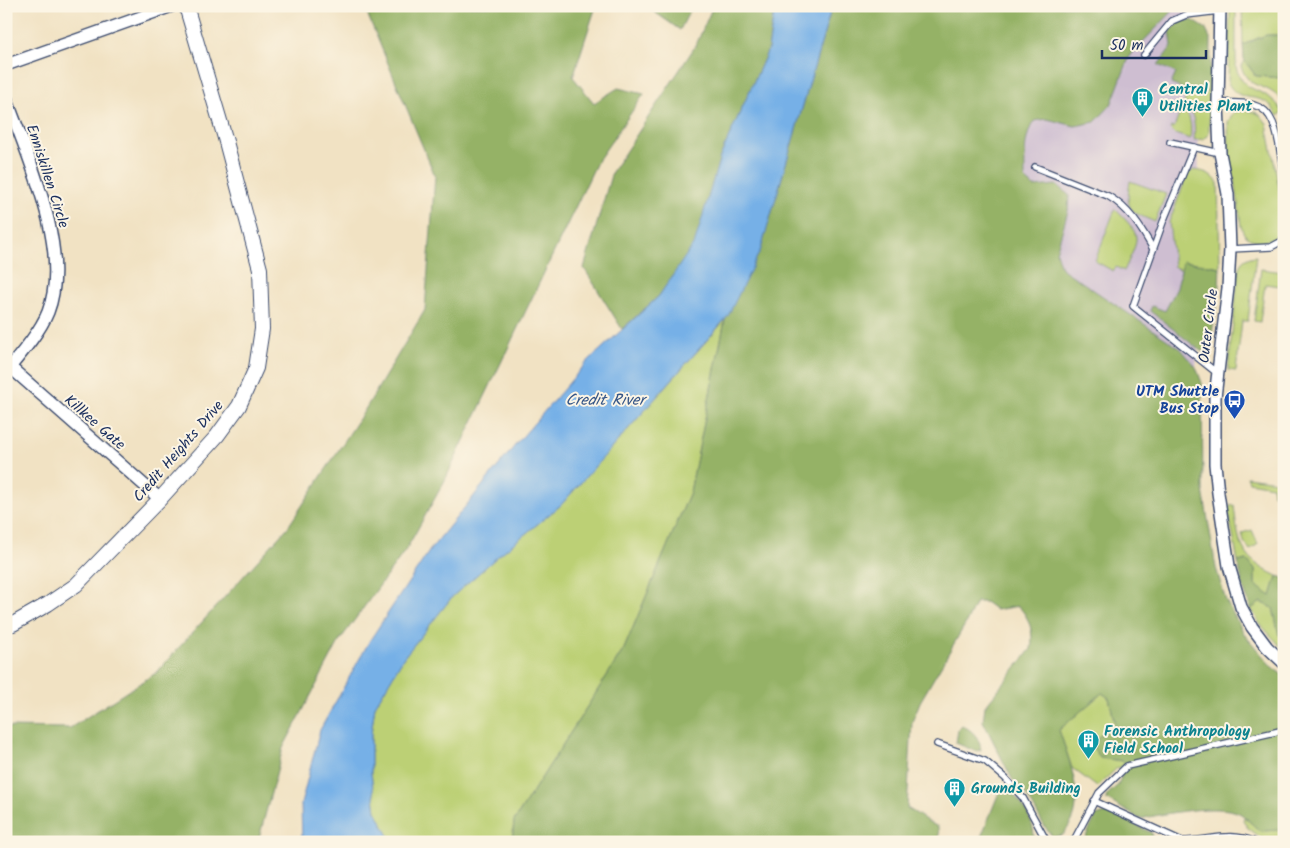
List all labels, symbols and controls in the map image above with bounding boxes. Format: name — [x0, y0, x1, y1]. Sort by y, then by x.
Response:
scale bar — [1102, 28, 1206, 60]
text: 50 m — [1110, 34, 1144, 58]
place label: Central Utilities Plant — [1159, 78, 1252, 119]
building icon: Central Utilities Plant — [1131, 86, 1155, 117]
street label: Enniskillen Circle — [19, 121, 75, 232]
street label: Outer Circle — [1193, 287, 1225, 365]
place label: UTM Shuttle Bus Stop — [1136, 380, 1220, 421]
water label: Credit River — [566, 388, 648, 413]
bus stop icon: UTM Shuttle Bus Stop — [1223, 388, 1247, 419]
street label: Killkee Gate — [58, 389, 131, 457]
street label: Credit Heights Drive — [128, 395, 230, 508]
place label: Forensic Anthropology Field School — [1104, 720, 1250, 761]
building icon: Forensic Anthropology Field School — [1076, 728, 1100, 759]
building icon: Grounds Building — [943, 776, 967, 807]
place label: Grounds Building — [971, 777, 1081, 801]

